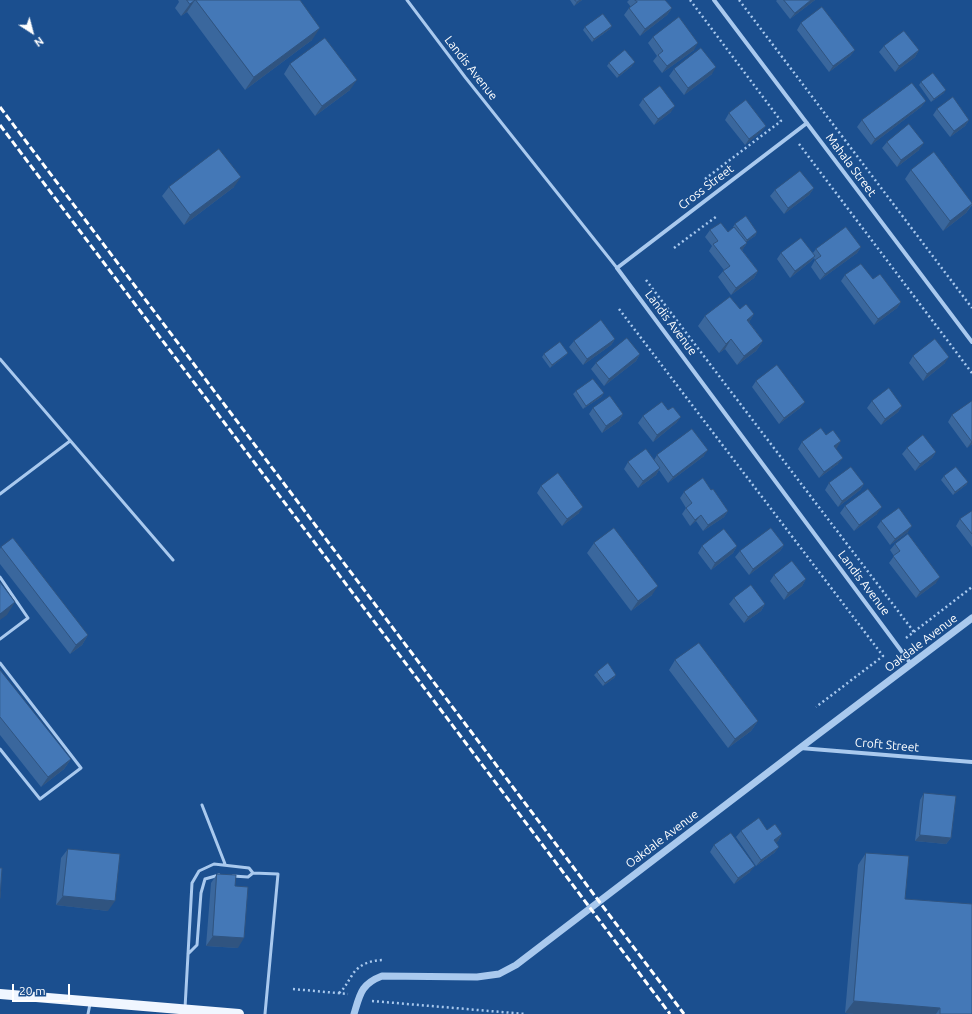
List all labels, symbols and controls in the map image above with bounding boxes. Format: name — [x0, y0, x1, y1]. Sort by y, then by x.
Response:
north arrow — [12, 12, 52, 52]
street label: Landis Avenue — [441, 33, 501, 103]
text: N — [32, 34, 46, 49]
street label: Mahala Street — [823, 131, 879, 199]
street label: Cross Street — [675, 162, 737, 212]
street label: Landis Avenue — [642, 288, 700, 358]
street label: Landis Avenue — [835, 548, 893, 618]
street label: Oakdale Avenue — [882, 611, 960, 675]
street label: Croft Street — [854, 735, 920, 755]
street label: Oakdale Avenue — [623, 807, 701, 871]
scale bar — [14, 976, 72, 1002]
text: 20 m — [19, 984, 46, 997]

